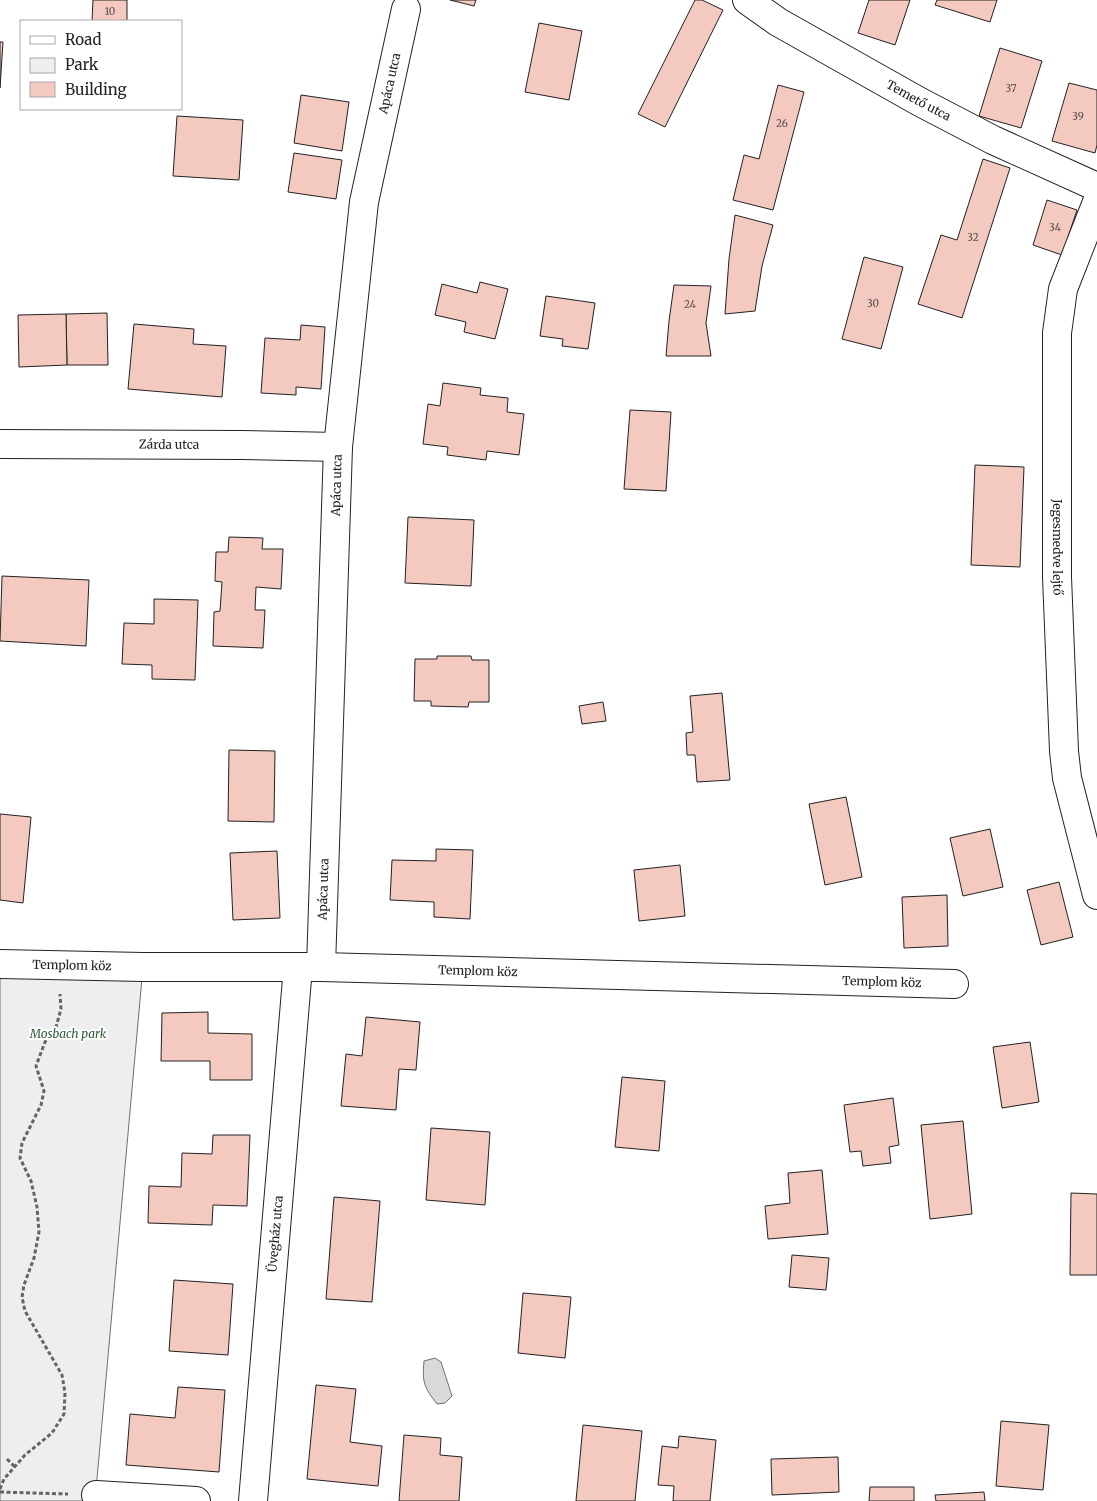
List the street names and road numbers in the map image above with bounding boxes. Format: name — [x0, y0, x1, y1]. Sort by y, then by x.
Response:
street label: Apáca utca — [375, 51, 403, 116]
street label: Temető utca — [884, 77, 954, 124]
street label: Zárda utca — [139, 437, 200, 452]
street label: Apáca utca — [328, 453, 345, 517]
street label: Jegesmedve lejtő — [1050, 498, 1066, 596]
street label: Apáca utca — [315, 857, 332, 921]
street label: Templom köz — [32, 957, 112, 973]
street label: Templom köz — [438, 962, 518, 979]
street label: Templom köz — [842, 973, 922, 990]
street label: Üvegház utca — [264, 1194, 286, 1273]

